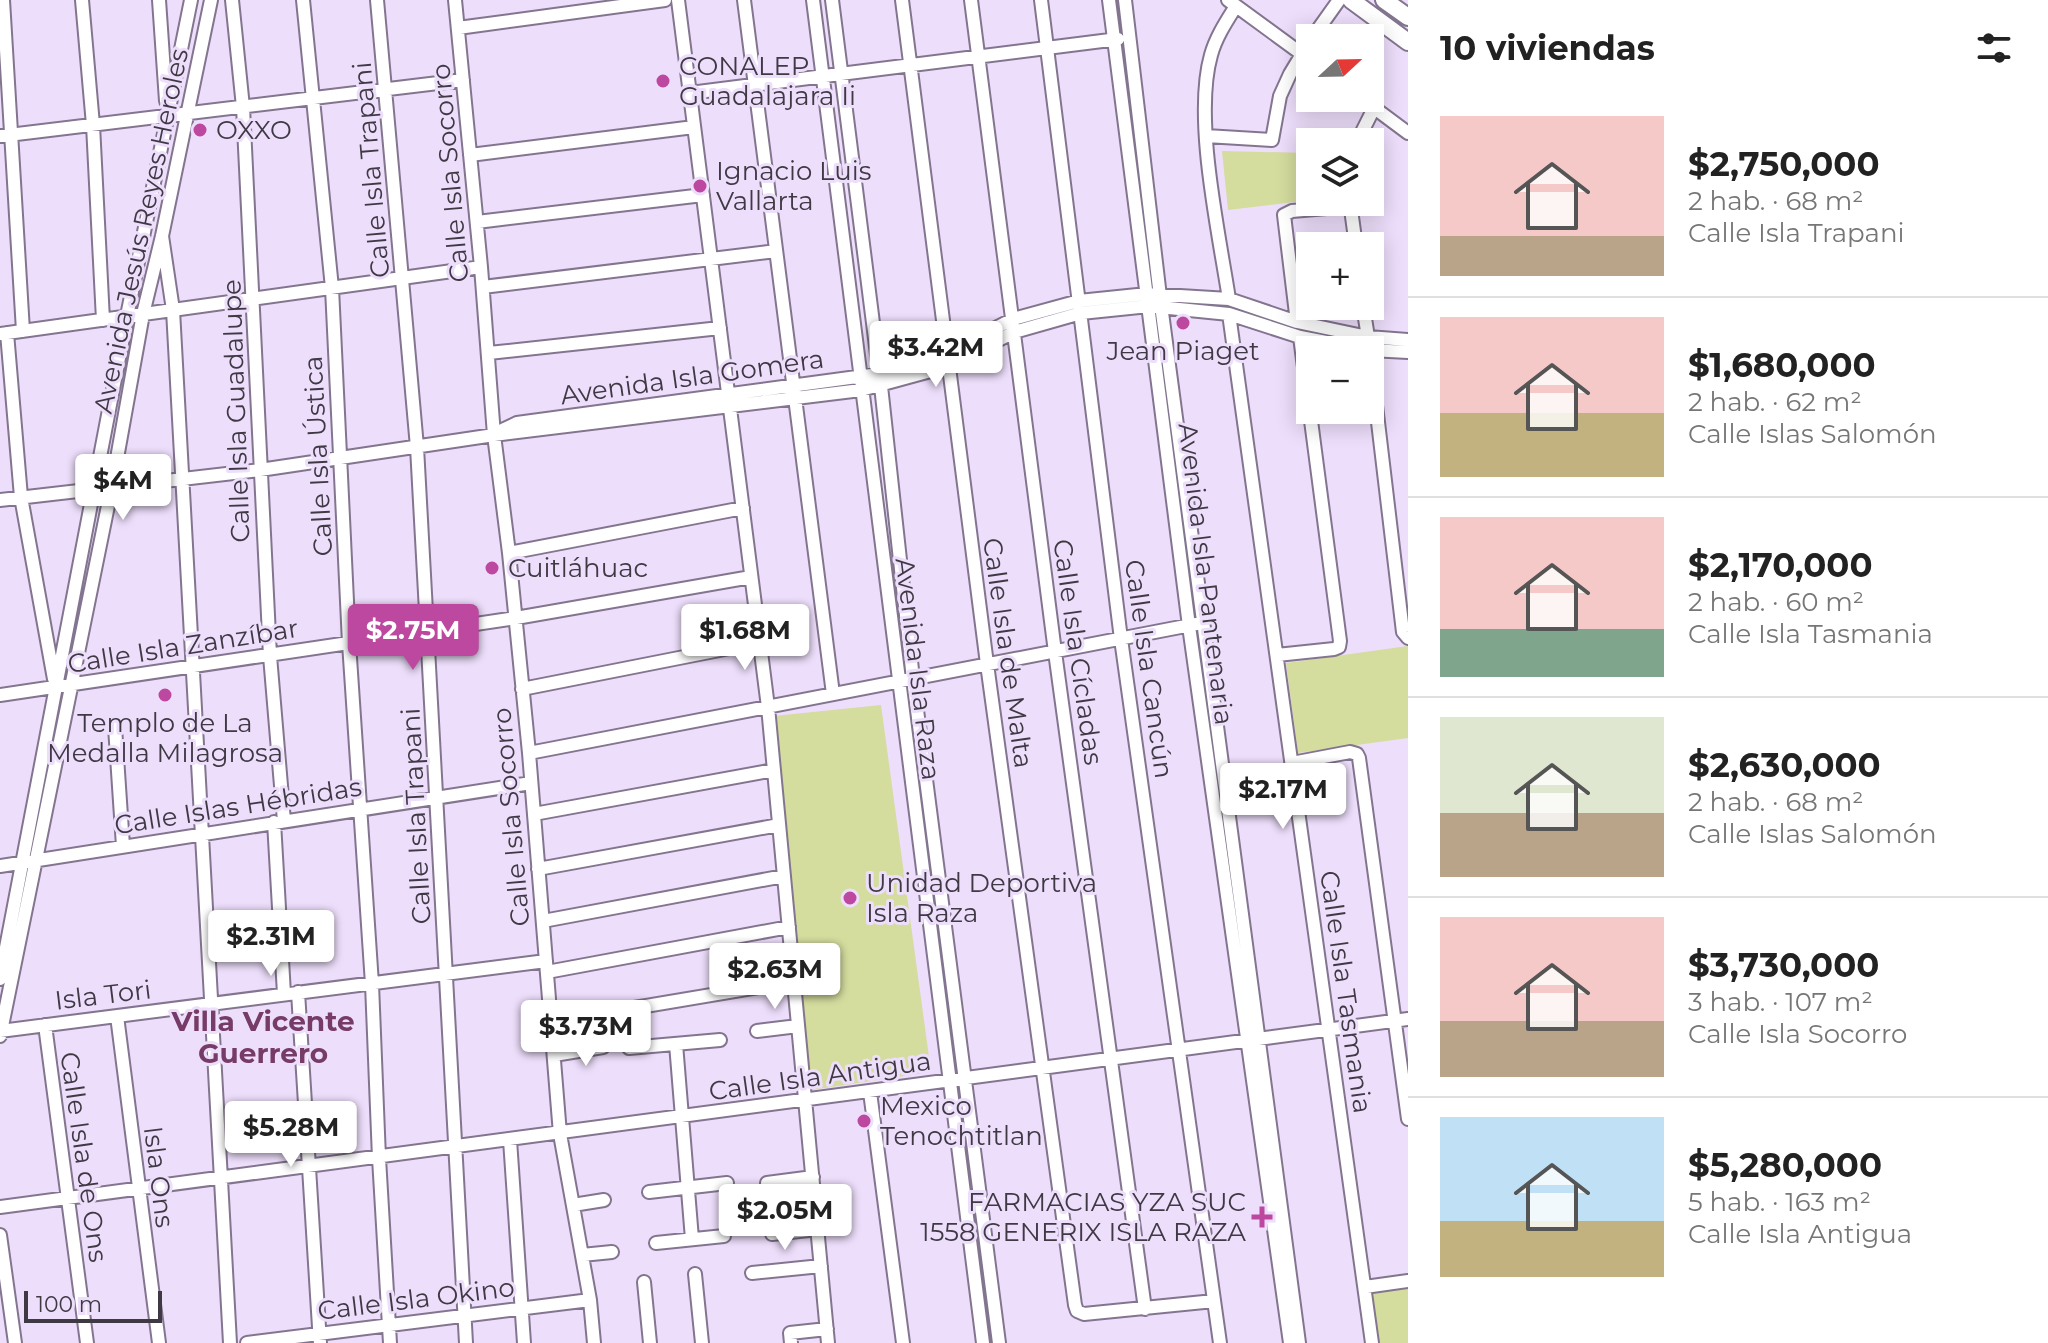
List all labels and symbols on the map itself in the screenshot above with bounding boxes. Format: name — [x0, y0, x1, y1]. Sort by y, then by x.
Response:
north arrow — [1296, 24, 1384, 112]
street label: Avenida Jesús Reyes Heroles — [87, 46, 195, 416]
place label: CONALEP Guadalajara Ii — [679, 50, 856, 112]
street label: Calle Isla Trapani — [346, 61, 396, 279]
street label: Calle Isla Socorro — [425, 62, 475, 284]
marker: CONALEP Guadalajara Ii — [654, 72, 672, 90]
place label: OXXO — [216, 114, 292, 146]
marker: OXXO — [191, 121, 209, 139]
place label: Ignacio Luis Vallarta — [716, 155, 871, 217]
marker: Ignacio Luis Vallarta — [691, 177, 709, 195]
street label: Calle Isla Guadalupe — [215, 279, 257, 543]
marker: Jean Piaget — [1174, 314, 1192, 332]
pin: $3.42M — [871, 321, 1001, 389]
place label: Jean Piaget — [1105, 335, 1260, 367]
street label: Avenida Isla Gomera — [558, 343, 826, 411]
street label: Calle Isla Ústica — [297, 355, 339, 557]
street label: Avenida Isla Pantenaria — [1172, 421, 1240, 727]
pin: $4M — [84, 454, 162, 522]
street label: Calle Isla de Malta — [976, 536, 1040, 770]
street label: Calle Isla Cícladas — [1046, 537, 1110, 767]
place label: Cuitláhuac — [508, 552, 648, 584]
street label: Avenida Isla Raza — [888, 556, 948, 782]
street label: Calle Isla Cancún — [1118, 558, 1180, 780]
marker: Cuitláhuac — [483, 559, 501, 577]
pin: $2.75M — [348, 604, 478, 672]
pin: $1.68M — [680, 604, 810, 672]
street label: Calle Isla Zanzíbar — [65, 612, 301, 680]
marker: Templo de La Medalla Milagrosa — [156, 686, 174, 704]
street label: Calle Isla Socorro — [486, 706, 536, 928]
place label: Templo de La Medalla Milagrosa — [47, 707, 283, 769]
street label: Calle Isla Trapani — [394, 707, 438, 925]
pin: $2.17M — [1218, 763, 1348, 831]
street label: Calle Islas Hébridas — [112, 771, 364, 841]
place label: Unidad Deportiva Isla Raza — [866, 867, 1097, 929]
street label: Calle Isla Tasmania — [1313, 869, 1379, 1115]
marker: Unidad Deportiva Isla Raza — [841, 889, 859, 907]
pin: $2.31M — [206, 910, 336, 978]
pin: $2.63M — [710, 943, 840, 1011]
street label: Isla Tori — [53, 973, 153, 1017]
pin: $3.73M — [521, 1000, 651, 1068]
district label: Villa Vicente Guerrero — [170, 1004, 355, 1070]
street label: Calle Isla Antigua — [707, 1045, 933, 1107]
street label: Calle Isla de Ons — [53, 1050, 115, 1264]
place label: Mexico Tenochtitlan — [880, 1090, 1043, 1152]
pin: $5.28M — [226, 1101, 356, 1169]
marker: Mexico Tenochtitlan — [855, 1112, 873, 1130]
street label: Isla Ons — [137, 1125, 181, 1229]
pin: $2.05M — [720, 1184, 850, 1252]
place label: FARMACIAS YZA SUC 1558 GENERIX ISLA RAZA — [920, 1186, 1246, 1248]
marker: FARMACIAS YZA SUC 1558 GENERIX ISLA RAZA — [1253, 1208, 1271, 1226]
street label: Calle Isla Okino — [316, 1271, 516, 1327]
scale bar — [24, 1287, 162, 1323]

